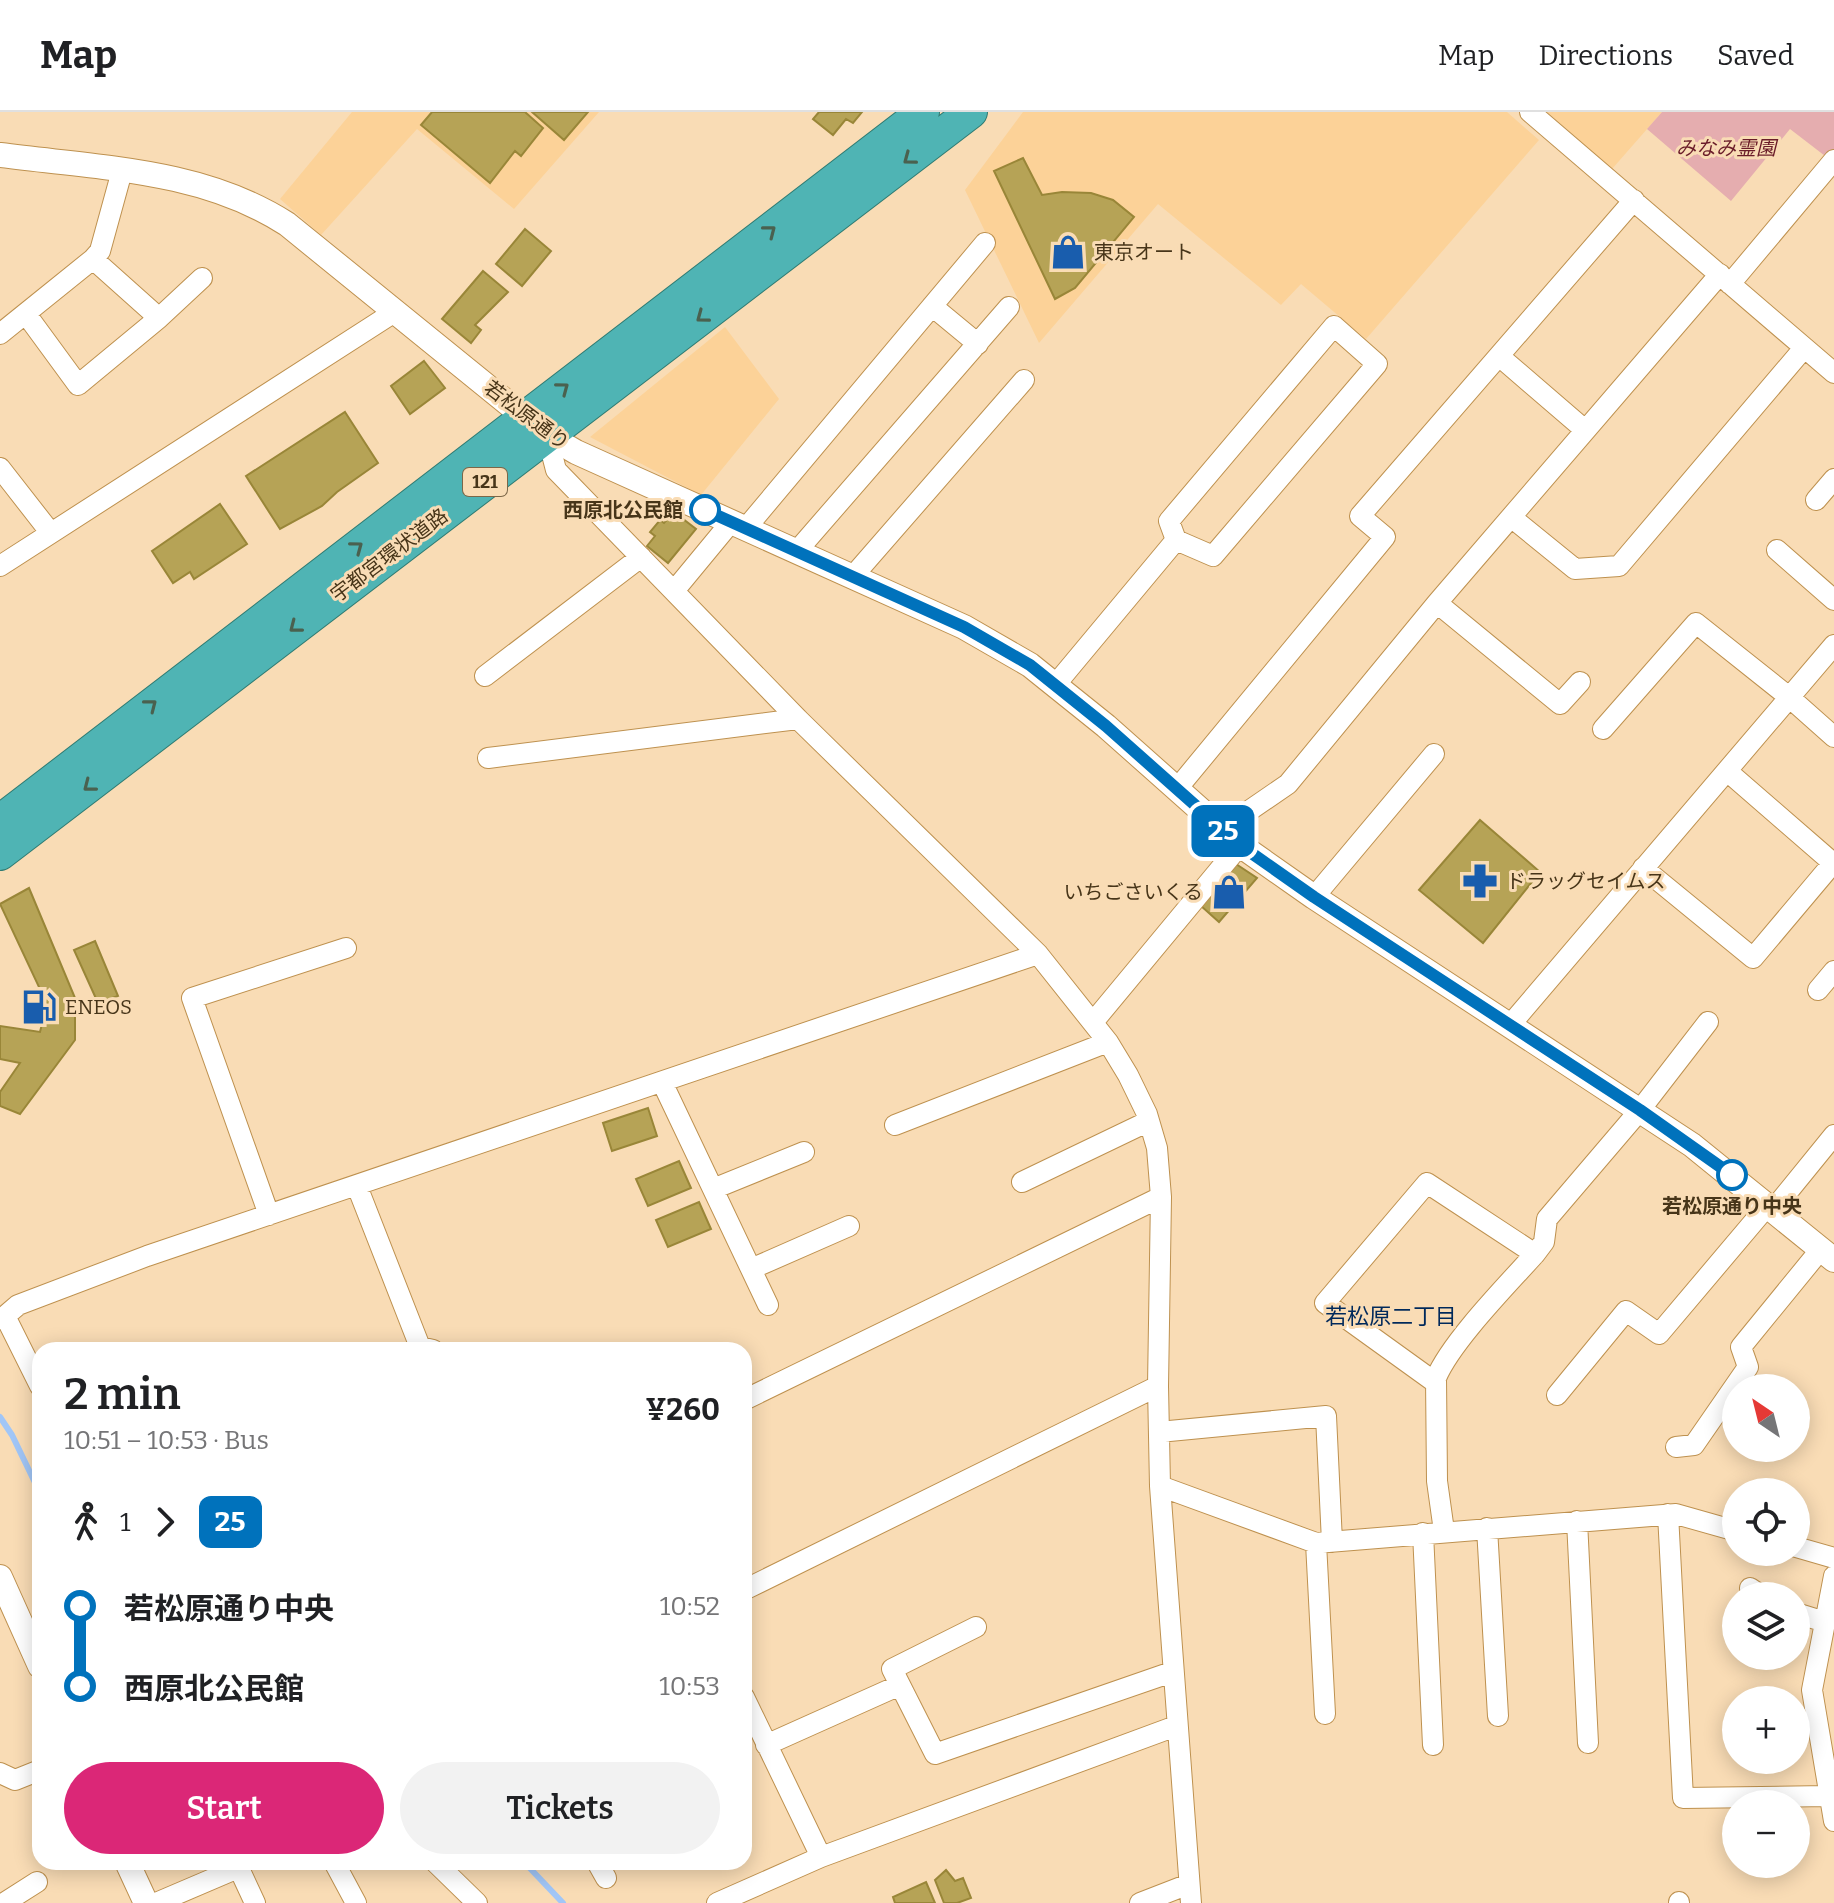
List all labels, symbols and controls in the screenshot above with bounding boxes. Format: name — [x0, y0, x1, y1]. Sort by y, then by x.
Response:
text: Map — [40, 32, 117, 78]
text: Map — [1438, 39, 1494, 72]
text: Directions — [1538, 39, 1673, 72]
text: Saved — [1717, 39, 1794, 72]
park label: みなみ霊園 — [1676, 136, 1779, 160]
one-way arrow — [903, 150, 918, 164]
one-way arrow — [761, 227, 776, 241]
shop icon: 東京オート — [1049, 233, 1087, 271]
place label: 東京オート — [1094, 240, 1194, 264]
one-way arrow — [696, 308, 711, 322]
street label: 若松原通り — [480, 375, 574, 455]
one-way arrow — [554, 384, 569, 398]
road number: 121 — [463, 468, 507, 496]
marker: 西原北公民館 — [690, 495, 720, 525]
place label: 西原北公民館 — [563, 498, 683, 522]
street label: 宇都宮環状道路 — [326, 503, 452, 607]
one-way arrow — [348, 543, 363, 557]
one-way arrow — [289, 618, 304, 632]
one-way arrow — [142, 701, 157, 715]
one-way arrow — [83, 776, 98, 790]
line badge: 25 — [1187, 805, 1259, 857]
text: 25 — [1207, 814, 1239, 847]
pharmacy icon: ドラッグセイムス — [1461, 862, 1499, 900]
place label: ドラッグセイムス — [1506, 869, 1666, 893]
shop icon: いちごさいくる — [1210, 873, 1248, 911]
place label: いちごさいくる — [1063, 880, 1203, 904]
fuel station icon: ENEOS — [20, 988, 58, 1026]
place label: ENEOS — [65, 995, 132, 1019]
marker: 若松原通り中央 — [1717, 1160, 1747, 1190]
place label: 若松原通り中央 — [1662, 1194, 1802, 1218]
district label: 若松原二丁目 — [1325, 1303, 1457, 1330]
text: 2 min — [64, 1368, 181, 1421]
north arrow — [1722, 1374, 1810, 1462]
map controls — [1722, 1374, 1810, 1878]
text: ¥260 — [645, 1392, 720, 1428]
text: 10:51 – 10:53 · Bus — [64, 1425, 269, 1456]
button: locate — [1722, 1478, 1810, 1566]
icon: walk — [64, 1500, 108, 1544]
icon: forward — [143, 1500, 187, 1544]
text: 25 — [215, 1505, 246, 1538]
text: 1 — [120, 1507, 131, 1538]
button: layers — [1722, 1582, 1810, 1670]
text: 若松原通り中央 — [124, 1591, 334, 1627]
text: 10:52 — [660, 1591, 720, 1622]
text: 西原北公民館 — [124, 1671, 304, 1707]
text: 10:53 — [659, 1671, 720, 1702]
button: + — [1722, 1686, 1810, 1774]
button: Start — [64, 1762, 384, 1854]
button: Tickets — [400, 1762, 720, 1854]
button: − — [1722, 1790, 1810, 1878]

